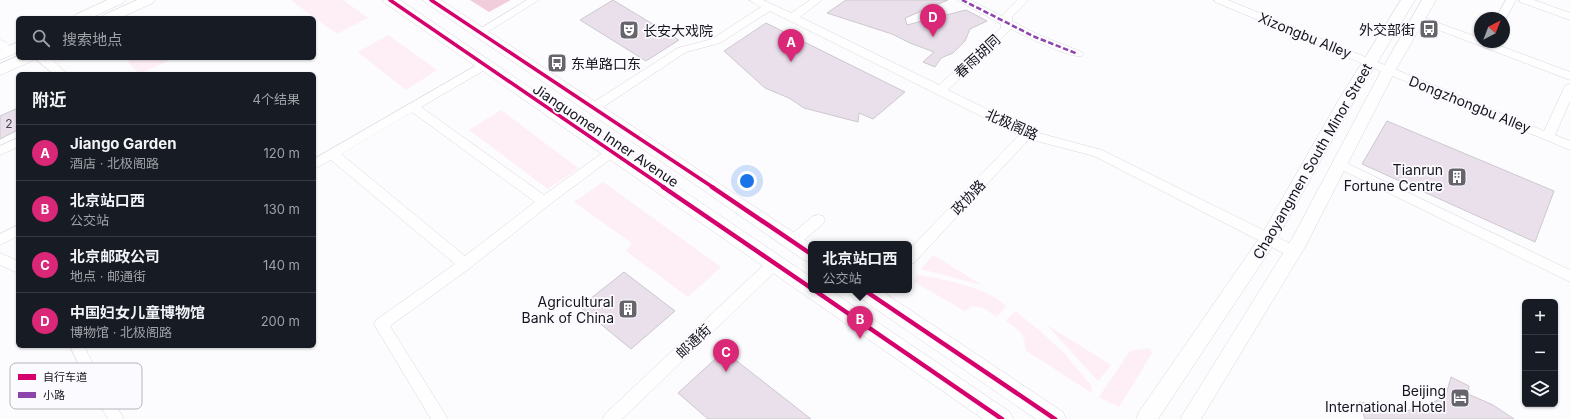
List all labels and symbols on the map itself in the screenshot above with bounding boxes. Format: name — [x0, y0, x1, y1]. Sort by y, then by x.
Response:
pin: D — [920, 4, 946, 37]
street label: Xizongbu Alley — [1256, 9, 1354, 61]
north arrow — [1474, 12, 1510, 48]
bus stop icon: 外交部街 — [1418, 18, 1440, 40]
theatre icon: 长安大戏院 — [618, 19, 640, 41]
place label: 外交部街 — [1359, 21, 1415, 38]
place label: 长安大戏院 — [643, 22, 713, 39]
pin: A — [778, 29, 804, 62]
street label: 春雨胡同 — [951, 31, 1003, 81]
bus stop icon: 东单路口东 — [546, 52, 568, 74]
place label: 东单路口东 — [571, 55, 641, 72]
street label: Chaoyangmen South Minor Street — [1249, 60, 1375, 262]
street label: Dongzhongbu Alley — [1407, 72, 1533, 136]
street label: Jianguomen Inner Avenue — [530, 80, 682, 190]
street label: 北极阁路 — [983, 105, 1041, 143]
house number: 2 — [5, 116, 13, 131]
place label: Tianrun Fortune Centre — [1344, 161, 1443, 194]
building icon: Tianrun Fortune Centre — [1446, 166, 1468, 188]
your location — [737, 171, 757, 191]
street label: 政协路 — [947, 176, 989, 218]
place label: Agricultural Bank of China — [522, 293, 614, 326]
building icon: Agricultural Bank of China — [617, 298, 639, 320]
pin: B — [847, 306, 873, 339]
street label: 邮通街 — [672, 320, 714, 362]
pin: C — [713, 339, 739, 372]
legend — [10, 363, 142, 409]
text: 自行车道 — [43, 370, 87, 384]
place label: Beijing International Hotel — [1325, 382, 1446, 415]
hotel icon: Beijing International Hotel — [1449, 387, 1471, 409]
text: 小路 — [43, 388, 65, 402]

